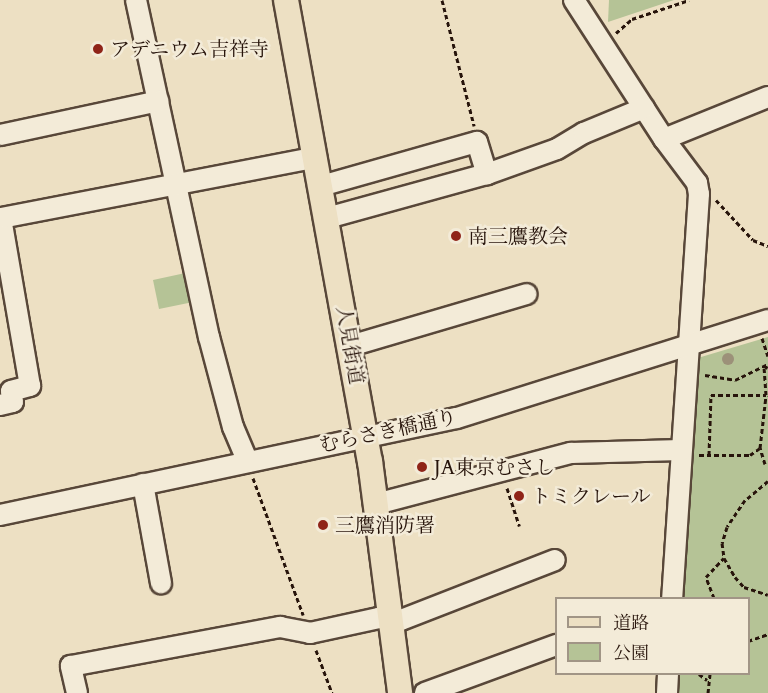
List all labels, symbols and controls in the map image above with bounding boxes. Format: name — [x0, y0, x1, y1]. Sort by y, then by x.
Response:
place label: アデニウム吉祥寺 — [110, 37, 270, 61]
marker: アデニウム吉祥寺 — [91, 42, 105, 56]
place label: 南三鷹教会 — [468, 224, 568, 248]
marker: 南三鷹教会 — [449, 229, 463, 243]
street label: 人見街道 — [331, 304, 369, 386]
street label: むらさき橋通り — [317, 405, 459, 457]
place label: JA東京むさし — [434, 455, 555, 479]
marker: JA東京むさし — [415, 460, 429, 474]
place label: トミクレール — [531, 484, 651, 508]
marker: トミクレール — [512, 489, 526, 503]
place label: 三鷹消防署 — [335, 513, 435, 537]
marker: 三鷹消防署 — [316, 518, 330, 532]
legend — [555, 597, 750, 675]
text: 道路 — [613, 611, 649, 636]
text: 公園 — [613, 641, 649, 666]

